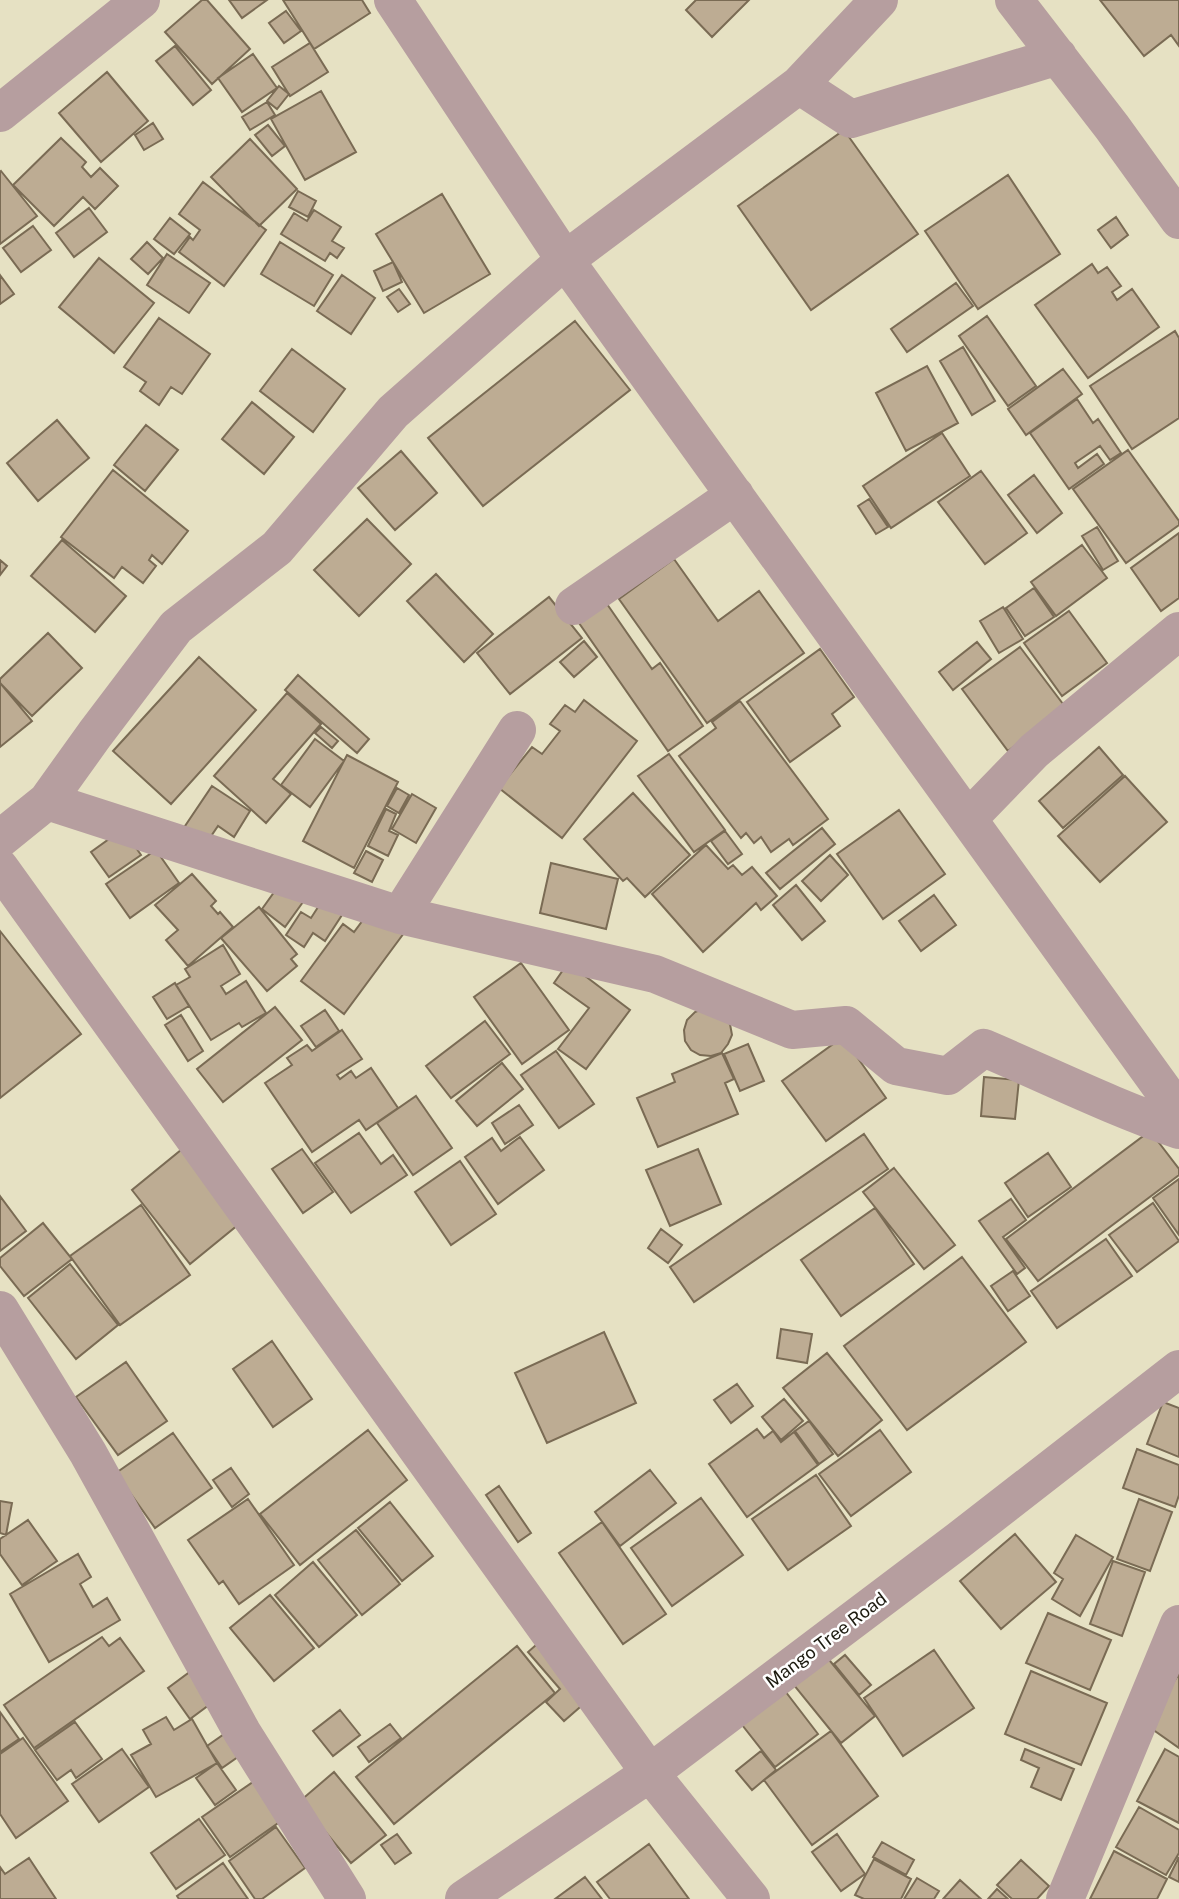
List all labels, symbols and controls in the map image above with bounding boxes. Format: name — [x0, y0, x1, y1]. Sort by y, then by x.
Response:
street label: Mango Tree Road — [761, 1588, 891, 1692]

